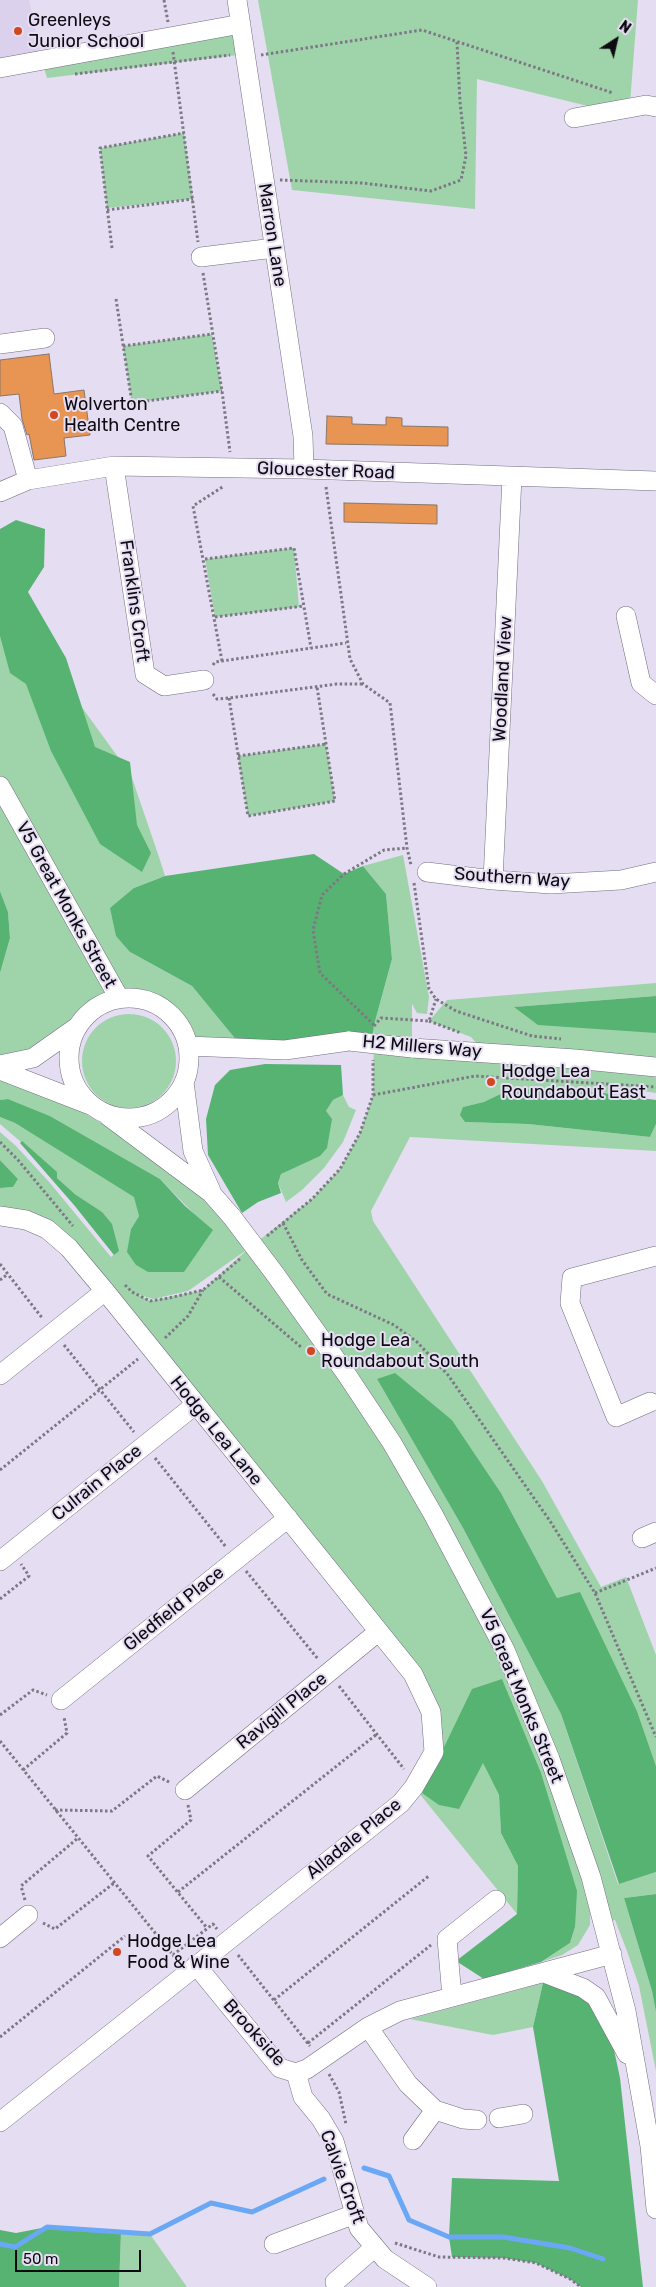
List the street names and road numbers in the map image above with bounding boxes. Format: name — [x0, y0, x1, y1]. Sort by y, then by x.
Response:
street label: Marron Lane — [253, 182, 291, 288]
street label: Gloucester Road — [257, 458, 395, 484]
street label: Franklins Croft — [115, 539, 153, 663]
street label: Woodland View — [489, 615, 517, 743]
street label: V5 Great Monks Street — [11, 818, 121, 992]
street label: Southern Way — [453, 863, 571, 893]
street label: H2 Millers Way — [362, 1031, 482, 1063]
street label: Hodge Lea Lane — [165, 1372, 267, 1490]
street label: Culrain Place — [48, 1440, 146, 1526]
street label: Gledfield Place — [120, 1562, 228, 1656]
street label: V5 Great Monks Street — [474, 1606, 568, 1786]
street label: Ravigill Place — [232, 1668, 332, 1754]
street label: Alladale Place — [302, 1794, 406, 1884]
street label: Brookside — [218, 1995, 290, 2071]
street label: Calvie Croft — [315, 2127, 369, 2227]

